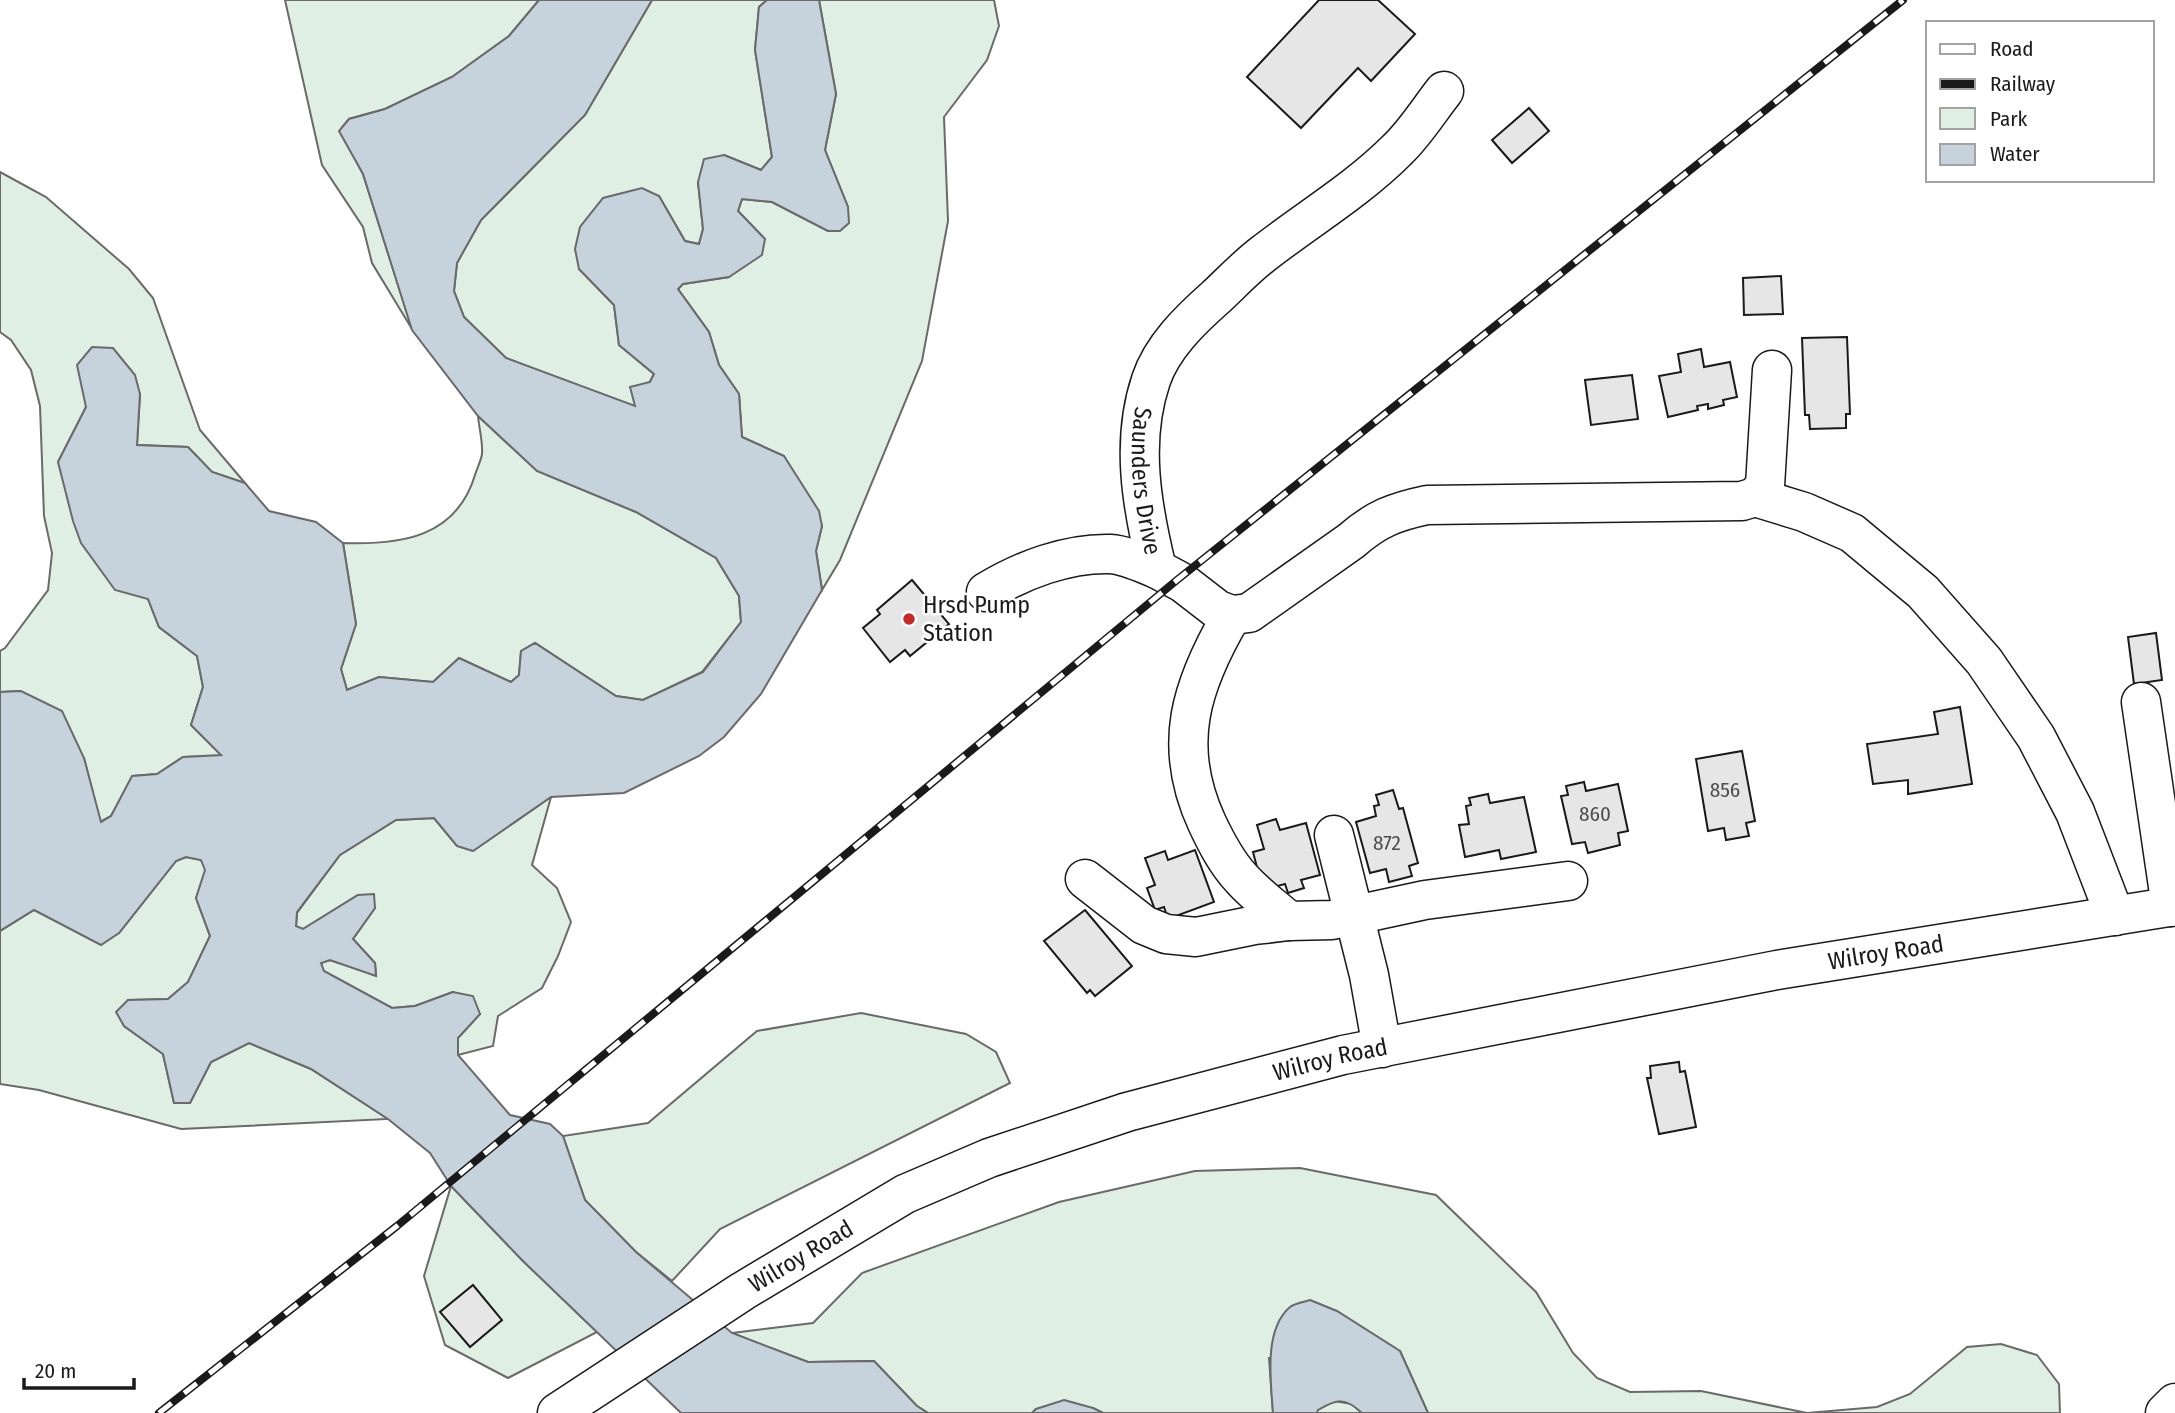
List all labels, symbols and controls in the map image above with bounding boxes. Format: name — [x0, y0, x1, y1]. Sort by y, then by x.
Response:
legend — [1926, 21, 2154, 182]
text: Road — [1990, 36, 2034, 62]
text: Railway — [1990, 71, 2056, 97]
text: Park — [1990, 106, 2028, 132]
text: Water — [1990, 141, 2040, 167]
street label: Saunders Drive — [1126, 405, 1167, 557]
place label: Hrsd Pump Station — [923, 591, 1030, 647]
marker: Hrsd Pump Station — [901, 611, 917, 627]
house number: 856 — [1710, 777, 1740, 803]
house number: 860 — [1579, 801, 1611, 827]
house number: 872 — [1373, 830, 1401, 856]
street label: Wilroy Road — [1826, 929, 1946, 976]
street label: Wilroy Road — [1270, 1033, 1390, 1087]
street label: Wilroy Road — [744, 1214, 858, 1298]
scale bar — [24, 1346, 135, 1390]
text: 20 m — [35, 1358, 76, 1384]

